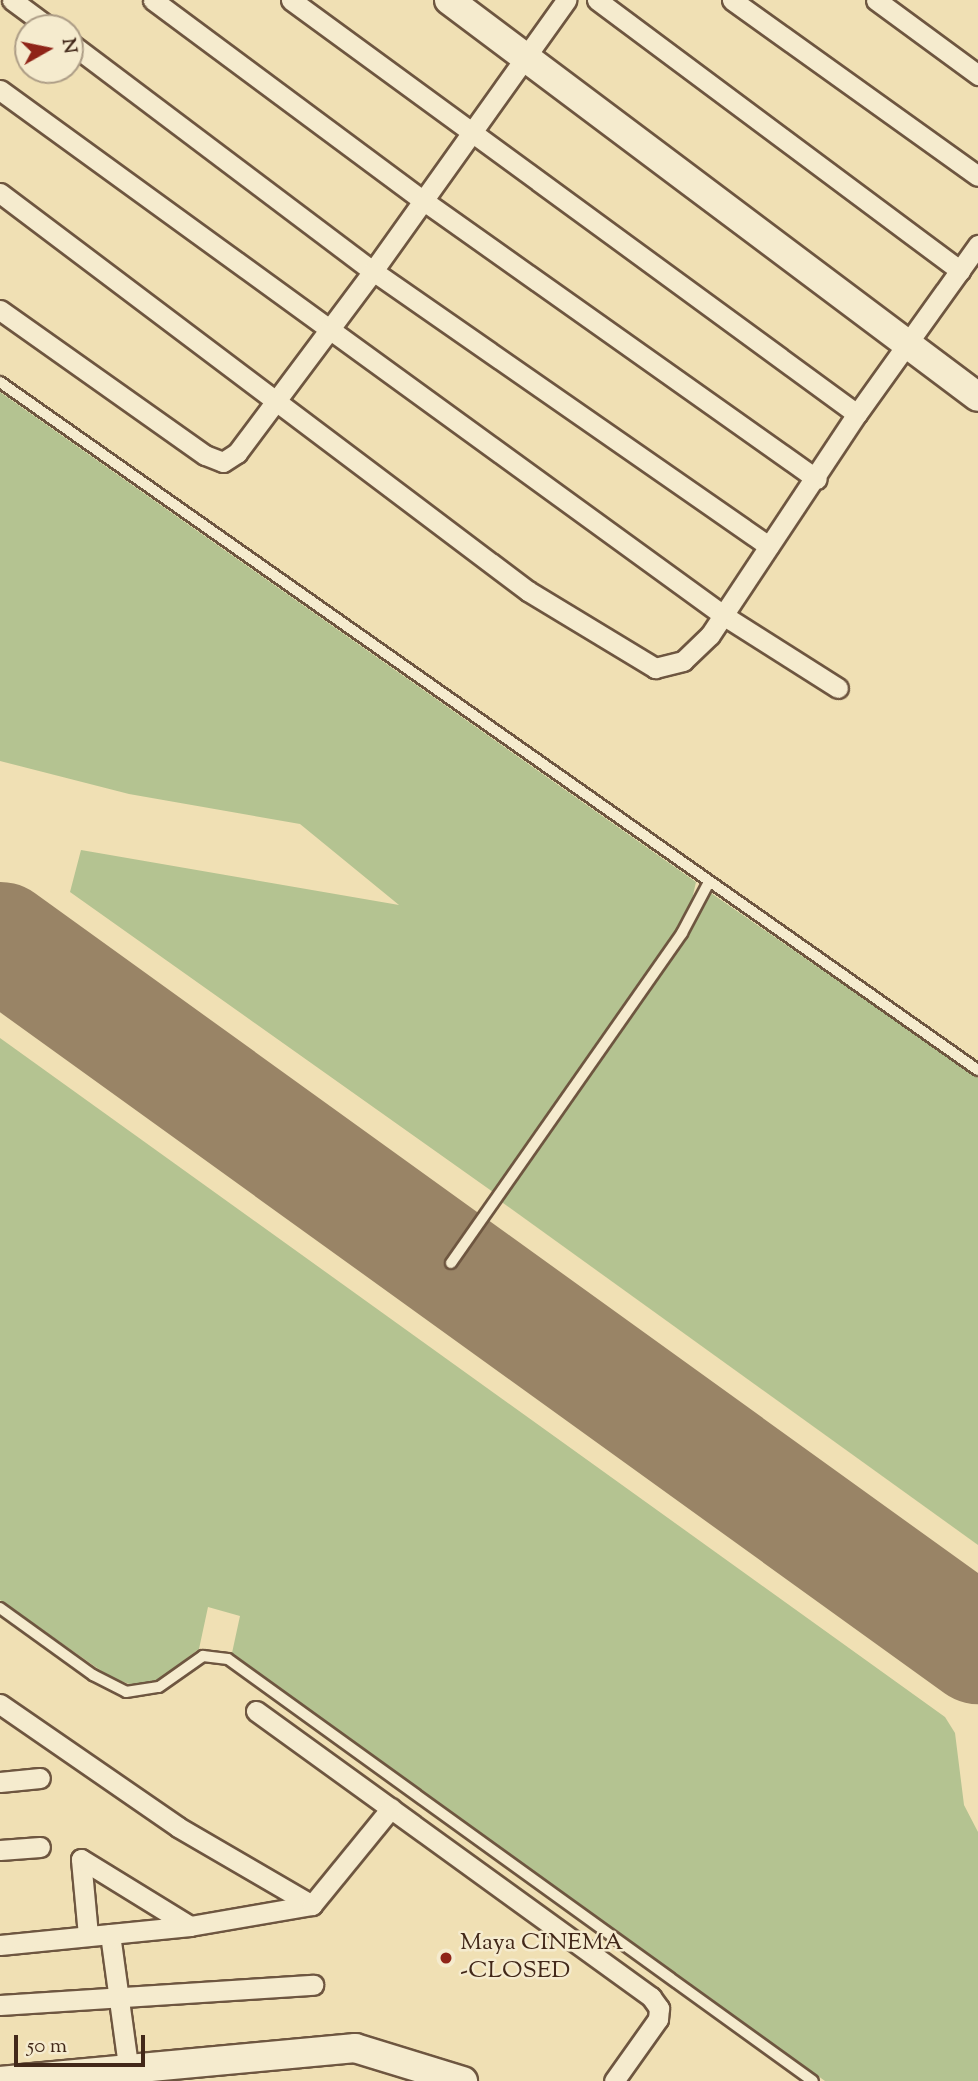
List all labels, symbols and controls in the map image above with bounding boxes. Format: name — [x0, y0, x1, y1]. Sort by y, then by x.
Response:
north arrow — [14, 14, 84, 84]
text: N — [54, 36, 83, 56]
place label: Maya CINEMA -CLOSED — [460, 1930, 623, 1986]
marker: Maya CINEMA -CLOSED — [438, 1950, 454, 1966]
scale bar — [18, 2022, 149, 2066]
text: 50 m — [27, 2032, 67, 2062]

